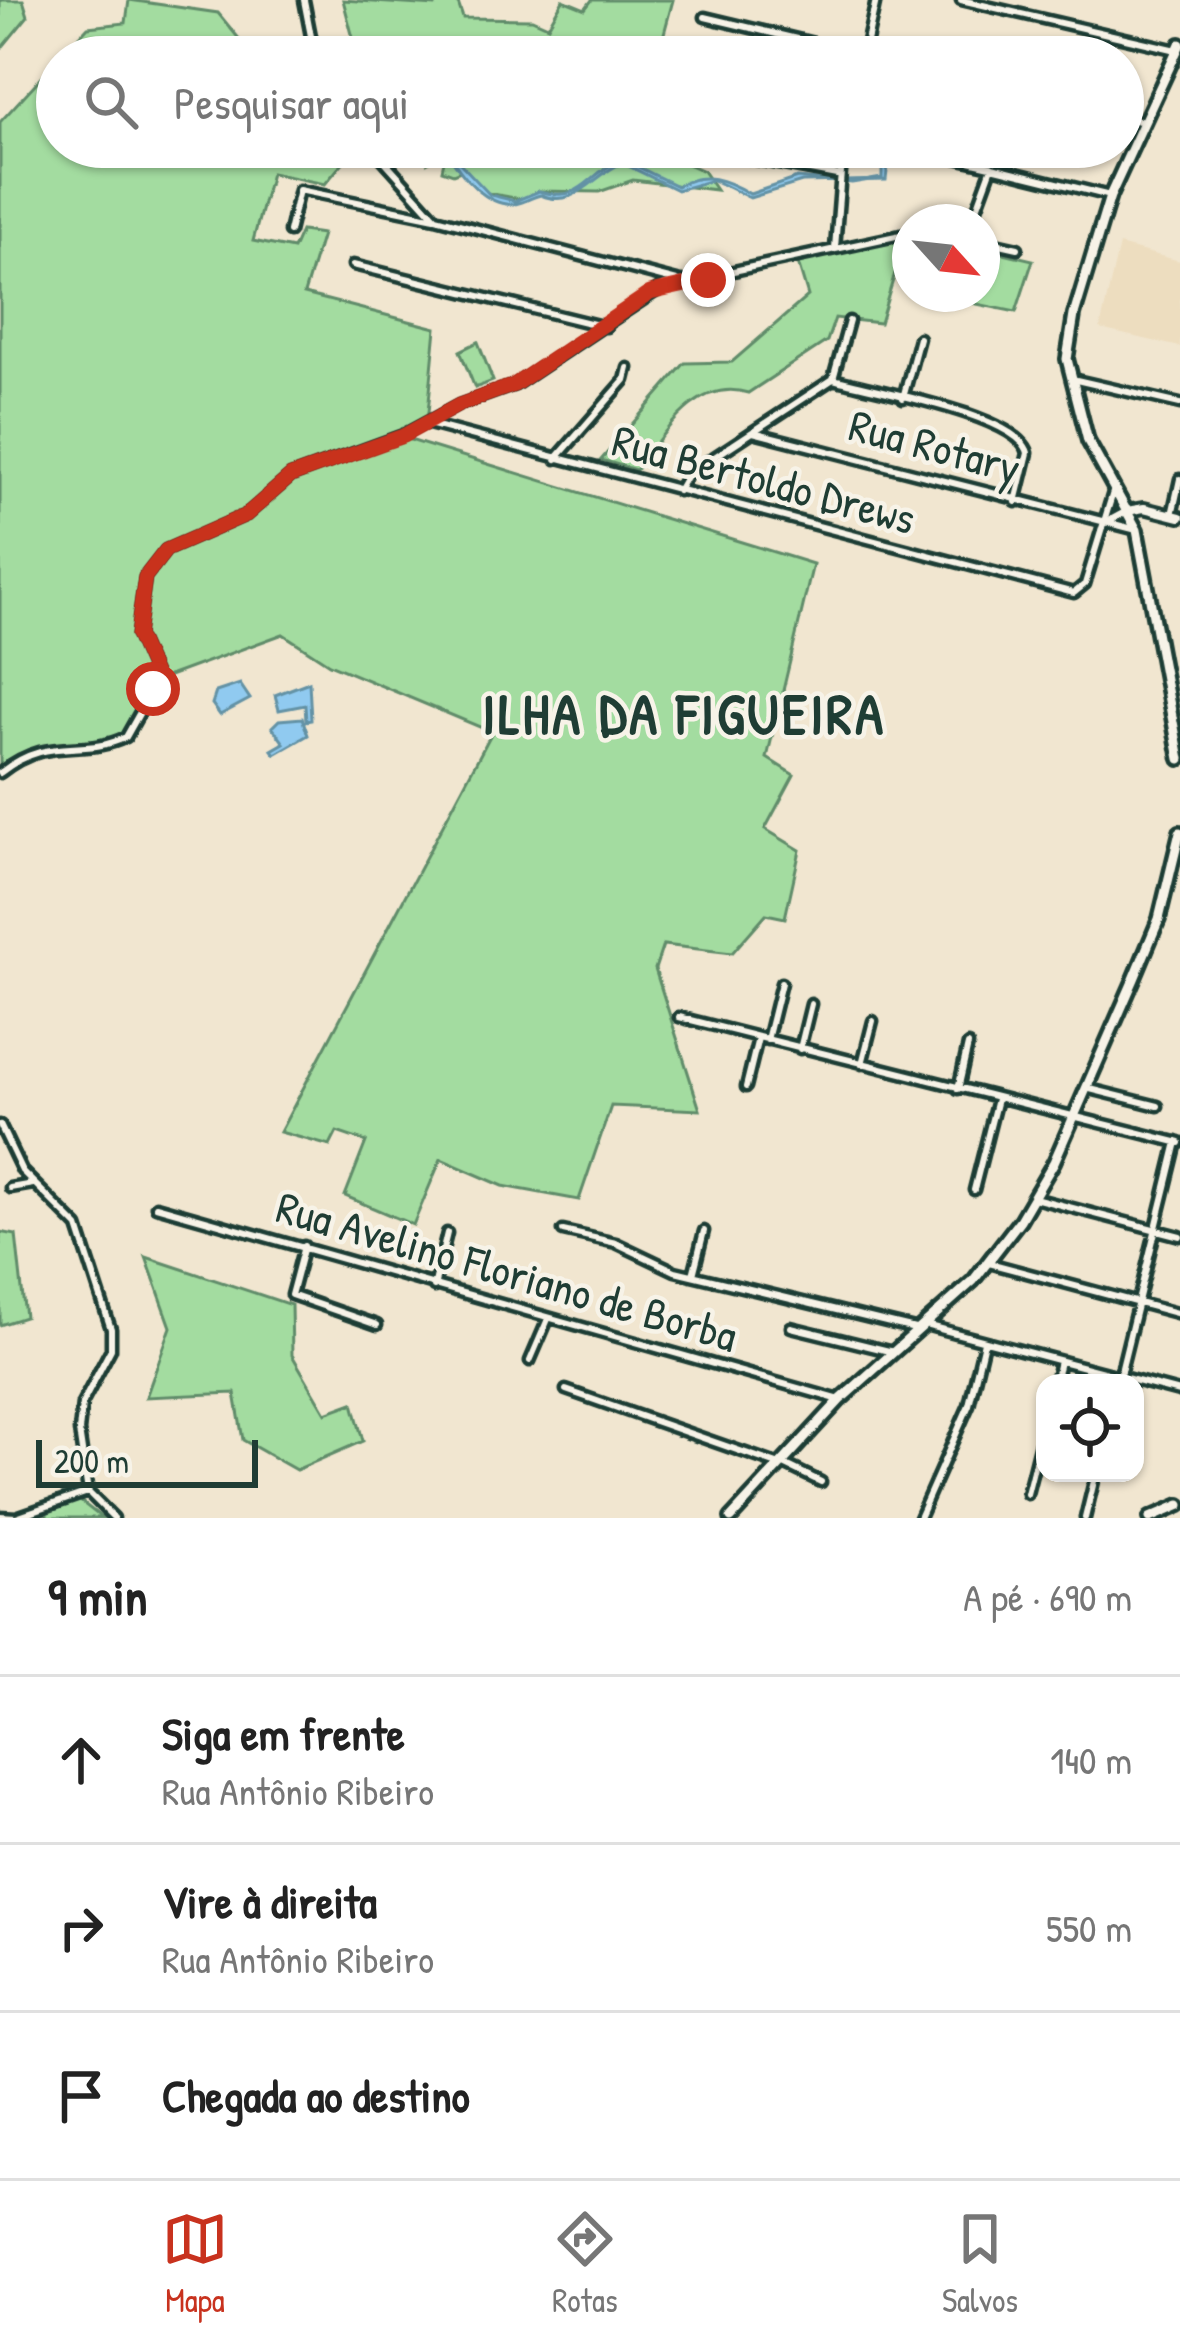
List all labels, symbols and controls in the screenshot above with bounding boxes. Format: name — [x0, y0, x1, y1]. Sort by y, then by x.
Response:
search box — [36, 36, 1144, 168]
icon: search — [78, 69, 144, 135]
text: Pesquisar aqui — [174, 72, 409, 133]
north arrow — [892, 204, 1000, 312]
route end — [681, 253, 735, 307]
street label: Rua Rotary — [843, 393, 1027, 498]
street label: Rua Bertoldo Drews — [606, 409, 922, 548]
route start — [126, 662, 180, 716]
district label: ILHA DA FIGUEIRA — [482, 675, 886, 752]
street label: Rua Avelino Floriano de Borba — [270, 1176, 744, 1365]
map controls — [1036, 1374, 1144, 1482]
button: locate — [1036, 1374, 1144, 1482]
scale bar — [36, 1434, 258, 1487]
text: 200 m — [54, 1439, 129, 1483]
text: 9 min — [48, 1562, 148, 1631]
text: A pé · 690 m — [963, 1570, 1132, 1623]
text: Siga em frente — [162, 1703, 405, 1764]
icon: ahead — [48, 1727, 114, 1793]
text: 140 m — [1050, 1733, 1132, 1786]
text: Rua Antônio Ribeiro — [162, 1764, 434, 1817]
text: Vire à direita — [162, 1871, 377, 1932]
icon: right — [48, 1895, 114, 1961]
text: 550 m — [1046, 1901, 1132, 1954]
text: Rua Antônio Ribeiro — [162, 1932, 434, 1985]
icon: arrive — [48, 2063, 114, 2129]
text: Chegada ao destino — [162, 2065, 470, 2126]
tab: Mapa — [162, 2206, 228, 2322]
tab: Rotas — [552, 2206, 618, 2322]
tab: Salvos — [942, 2206, 1018, 2322]

